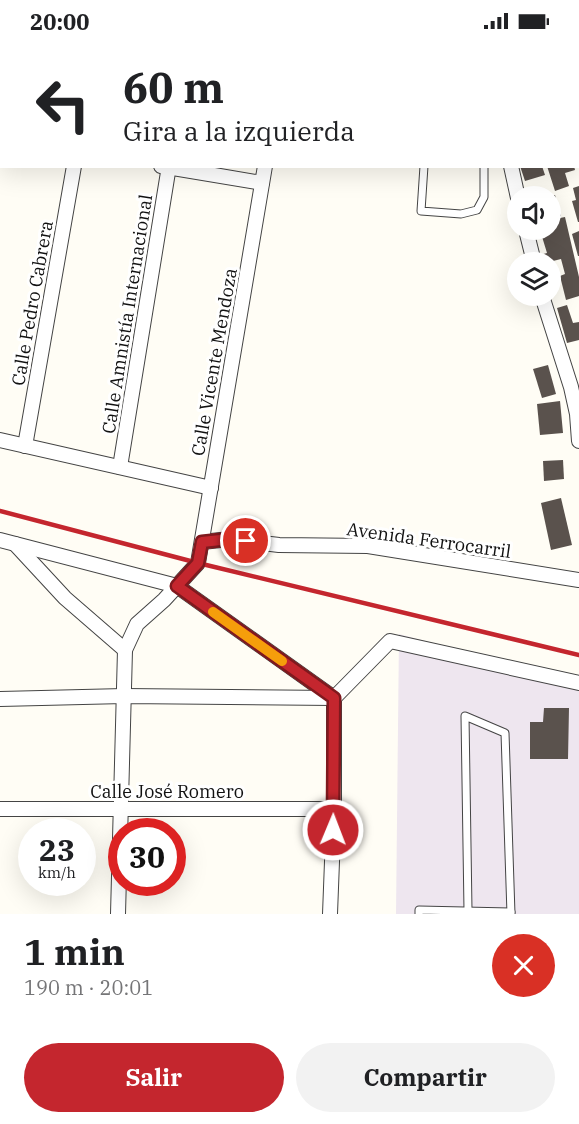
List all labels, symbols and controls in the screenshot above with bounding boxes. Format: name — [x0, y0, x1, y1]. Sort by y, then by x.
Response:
text: 20:00 — [30, 7, 89, 36]
text: 60 m — [123, 60, 224, 115]
icon: left — [24, 66, 102, 144]
text: Gira a la izquierda — [123, 113, 355, 148]
map controls — [507, 186, 561, 306]
button: sound — [507, 186, 561, 240]
street label: Calle Amnistía Internacional — [97, 193, 157, 435]
street label: Calle Pedro Cabrera — [6, 218, 58, 387]
button: layers — [507, 252, 561, 306]
street label: Calle Vicente Mendoza — [186, 266, 242, 458]
pin — [220, 515, 271, 566]
street label: Avenida Ferrocarril — [345, 517, 513, 563]
icon: arrive — [229, 524, 262, 557]
street label: Calle José Romero — [90, 780, 244, 803]
position arrow — [301, 798, 365, 862]
speed limit sign: 30 — [108, 818, 186, 896]
text: 23 — [39, 830, 75, 869]
text: km/h — [38, 863, 76, 882]
text: 1 min — [24, 928, 125, 975]
button: close — [492, 934, 555, 997]
text: 190 m · 20:01 — [24, 974, 153, 1001]
button: Salir — [24, 1043, 284, 1112]
button: Compartir — [296, 1043, 555, 1112]

